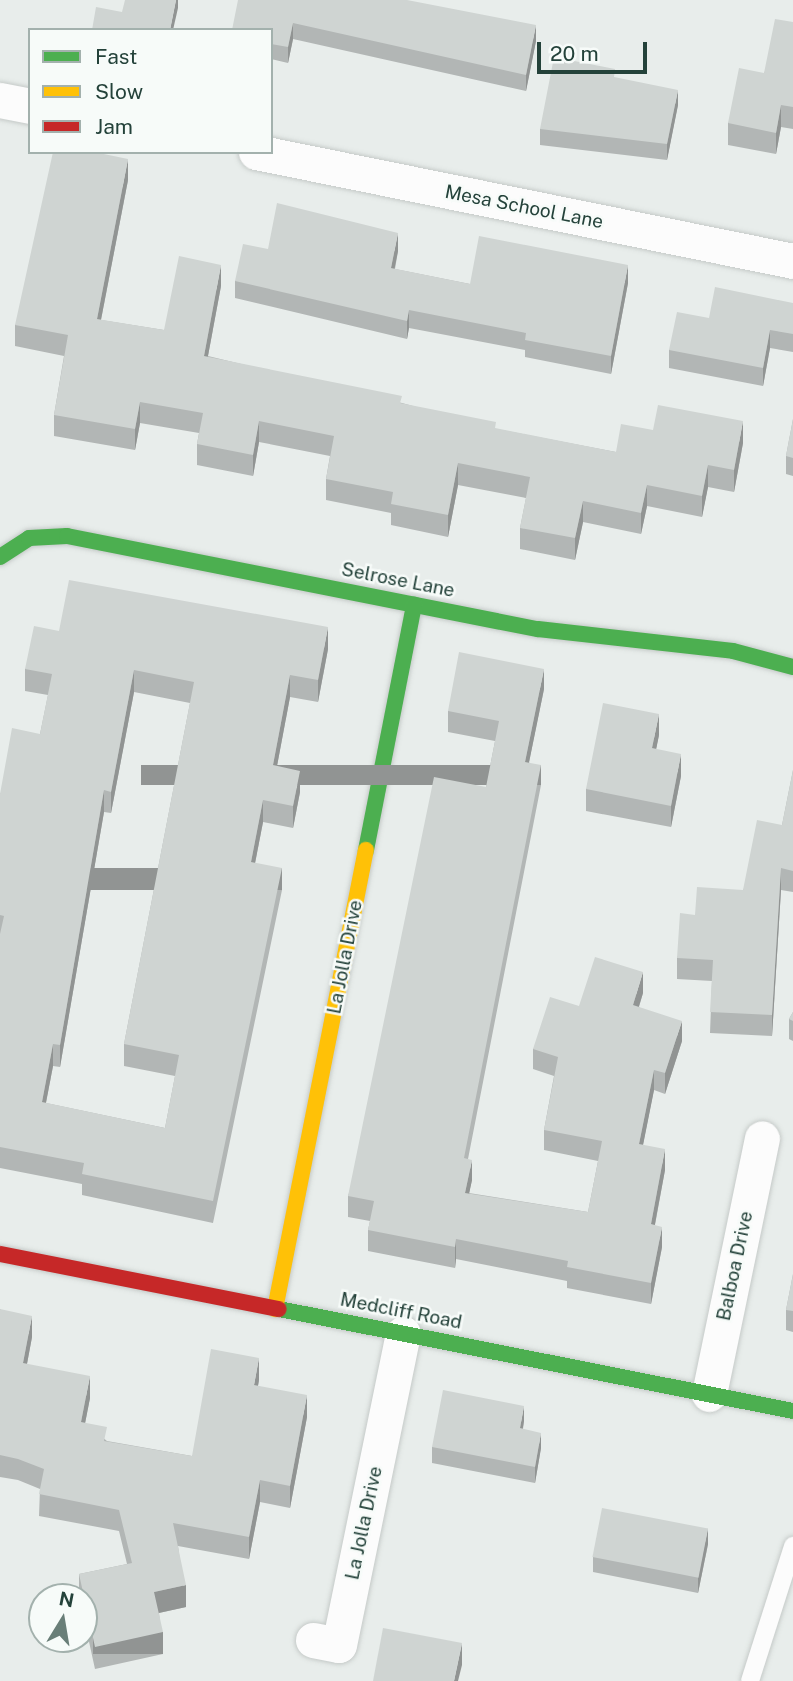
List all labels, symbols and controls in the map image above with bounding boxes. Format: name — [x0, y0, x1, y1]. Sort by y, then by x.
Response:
legend — [28, 28, 273, 154]
scale bar — [541, 28, 651, 72]
text: 20 m — [550, 41, 599, 66]
text: Fast — [95, 44, 137, 69]
text: Slow — [95, 79, 143, 104]
text: Jam — [95, 114, 133, 139]
street label: Mesa School Lane — [443, 180, 605, 234]
street label: Selrose Lane — [339, 558, 457, 602]
street label: La Jolla Drive — [323, 898, 367, 1016]
street label: Balboa Drive — [712, 1209, 758, 1323]
street label: Medcliff Road — [338, 1288, 464, 1334]
street label: La Jolla Drive — [341, 1464, 387, 1582]
north arrow — [28, 1583, 98, 1653]
text: N — [57, 1587, 76, 1612]

